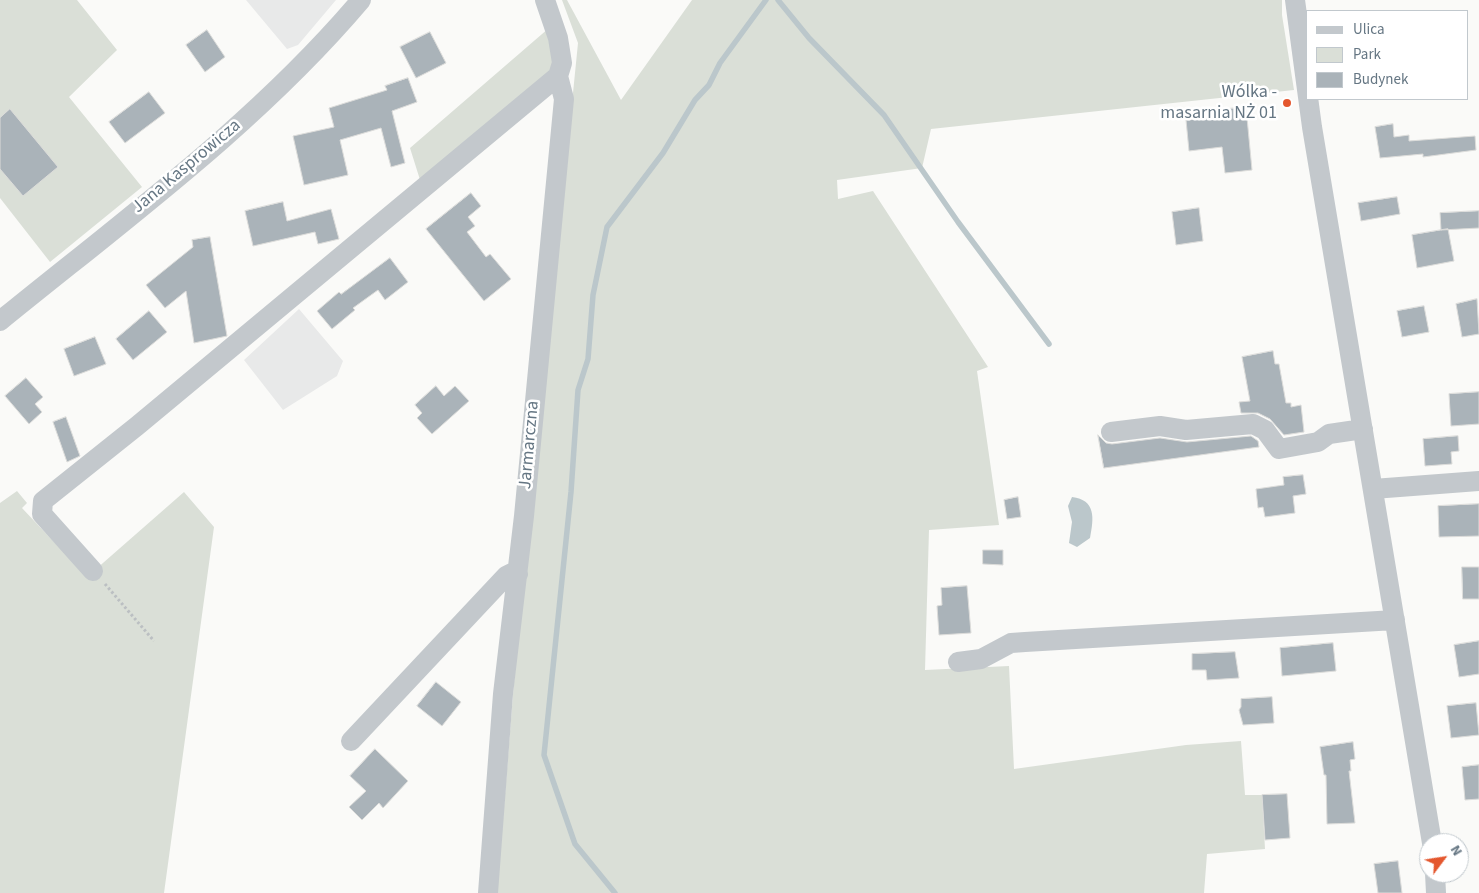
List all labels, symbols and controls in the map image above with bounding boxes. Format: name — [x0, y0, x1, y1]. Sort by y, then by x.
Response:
legend — [1306, 10, 1469, 100]
text: Ulica — [1353, 19, 1384, 40]
text: Park — [1353, 44, 1381, 65]
text: Budynek — [1353, 69, 1408, 90]
place label: Wólka - masarnia NŻ 01 — [1160, 82, 1277, 125]
marker: Wólka - masarnia NŻ 01 — [1281, 97, 1293, 109]
street label: Jana Kasprowicza — [128, 115, 246, 219]
street label: Jarmarczna — [515, 400, 545, 490]
north arrow — [1419, 833, 1469, 883]
text: N — [1445, 842, 1467, 860]

